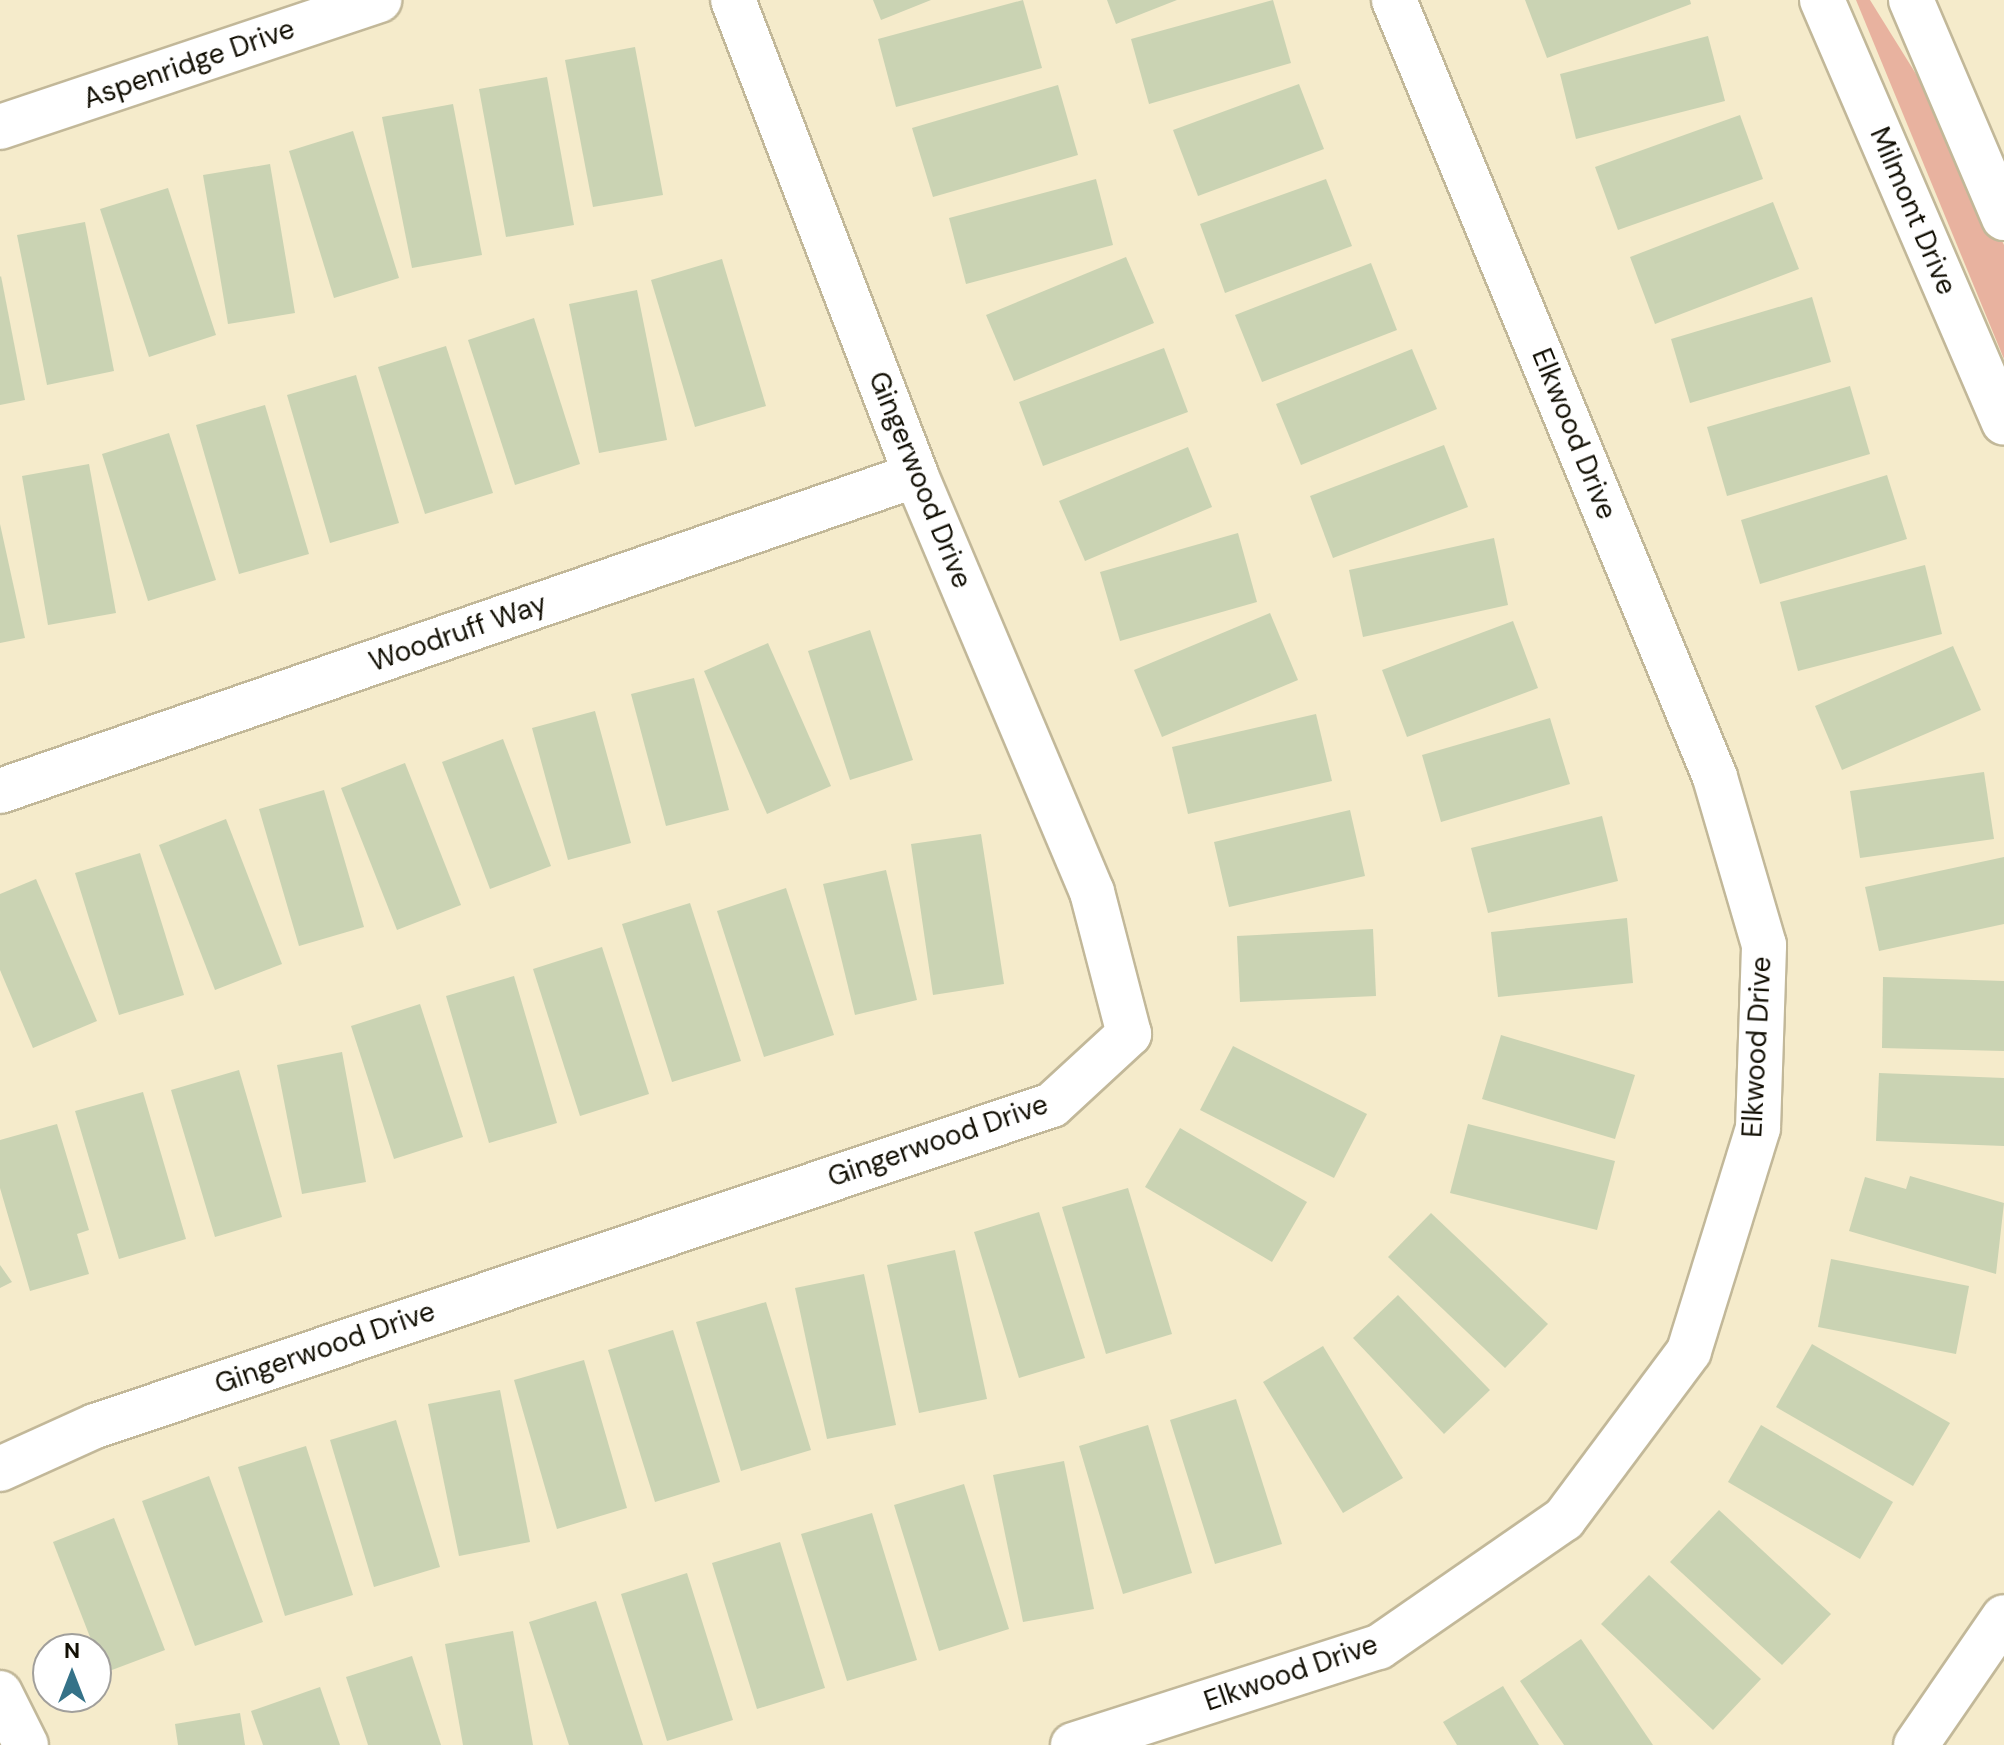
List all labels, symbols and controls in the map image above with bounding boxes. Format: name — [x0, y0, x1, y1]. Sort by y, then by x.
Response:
street label: Aspenridge Drive — [79, 12, 299, 116]
street label: Milmont Drive — [1863, 122, 1963, 300]
street label: Elkwood Drive — [1524, 344, 1624, 524]
street label: Gingerwood Drive — [861, 367, 979, 593]
street label: Woodruff Way — [365, 587, 551, 679]
street label: Elkwood Drive — [1735, 955, 1779, 1139]
street label: Gingerwood Drive — [823, 1088, 1053, 1194]
street label: Gingerwood Drive — [210, 1295, 440, 1401]
street label: Elkwood Drive — [1200, 1628, 1382, 1718]
north arrow — [32, 1633, 112, 1713]
text: N — [64, 1636, 80, 1665]

